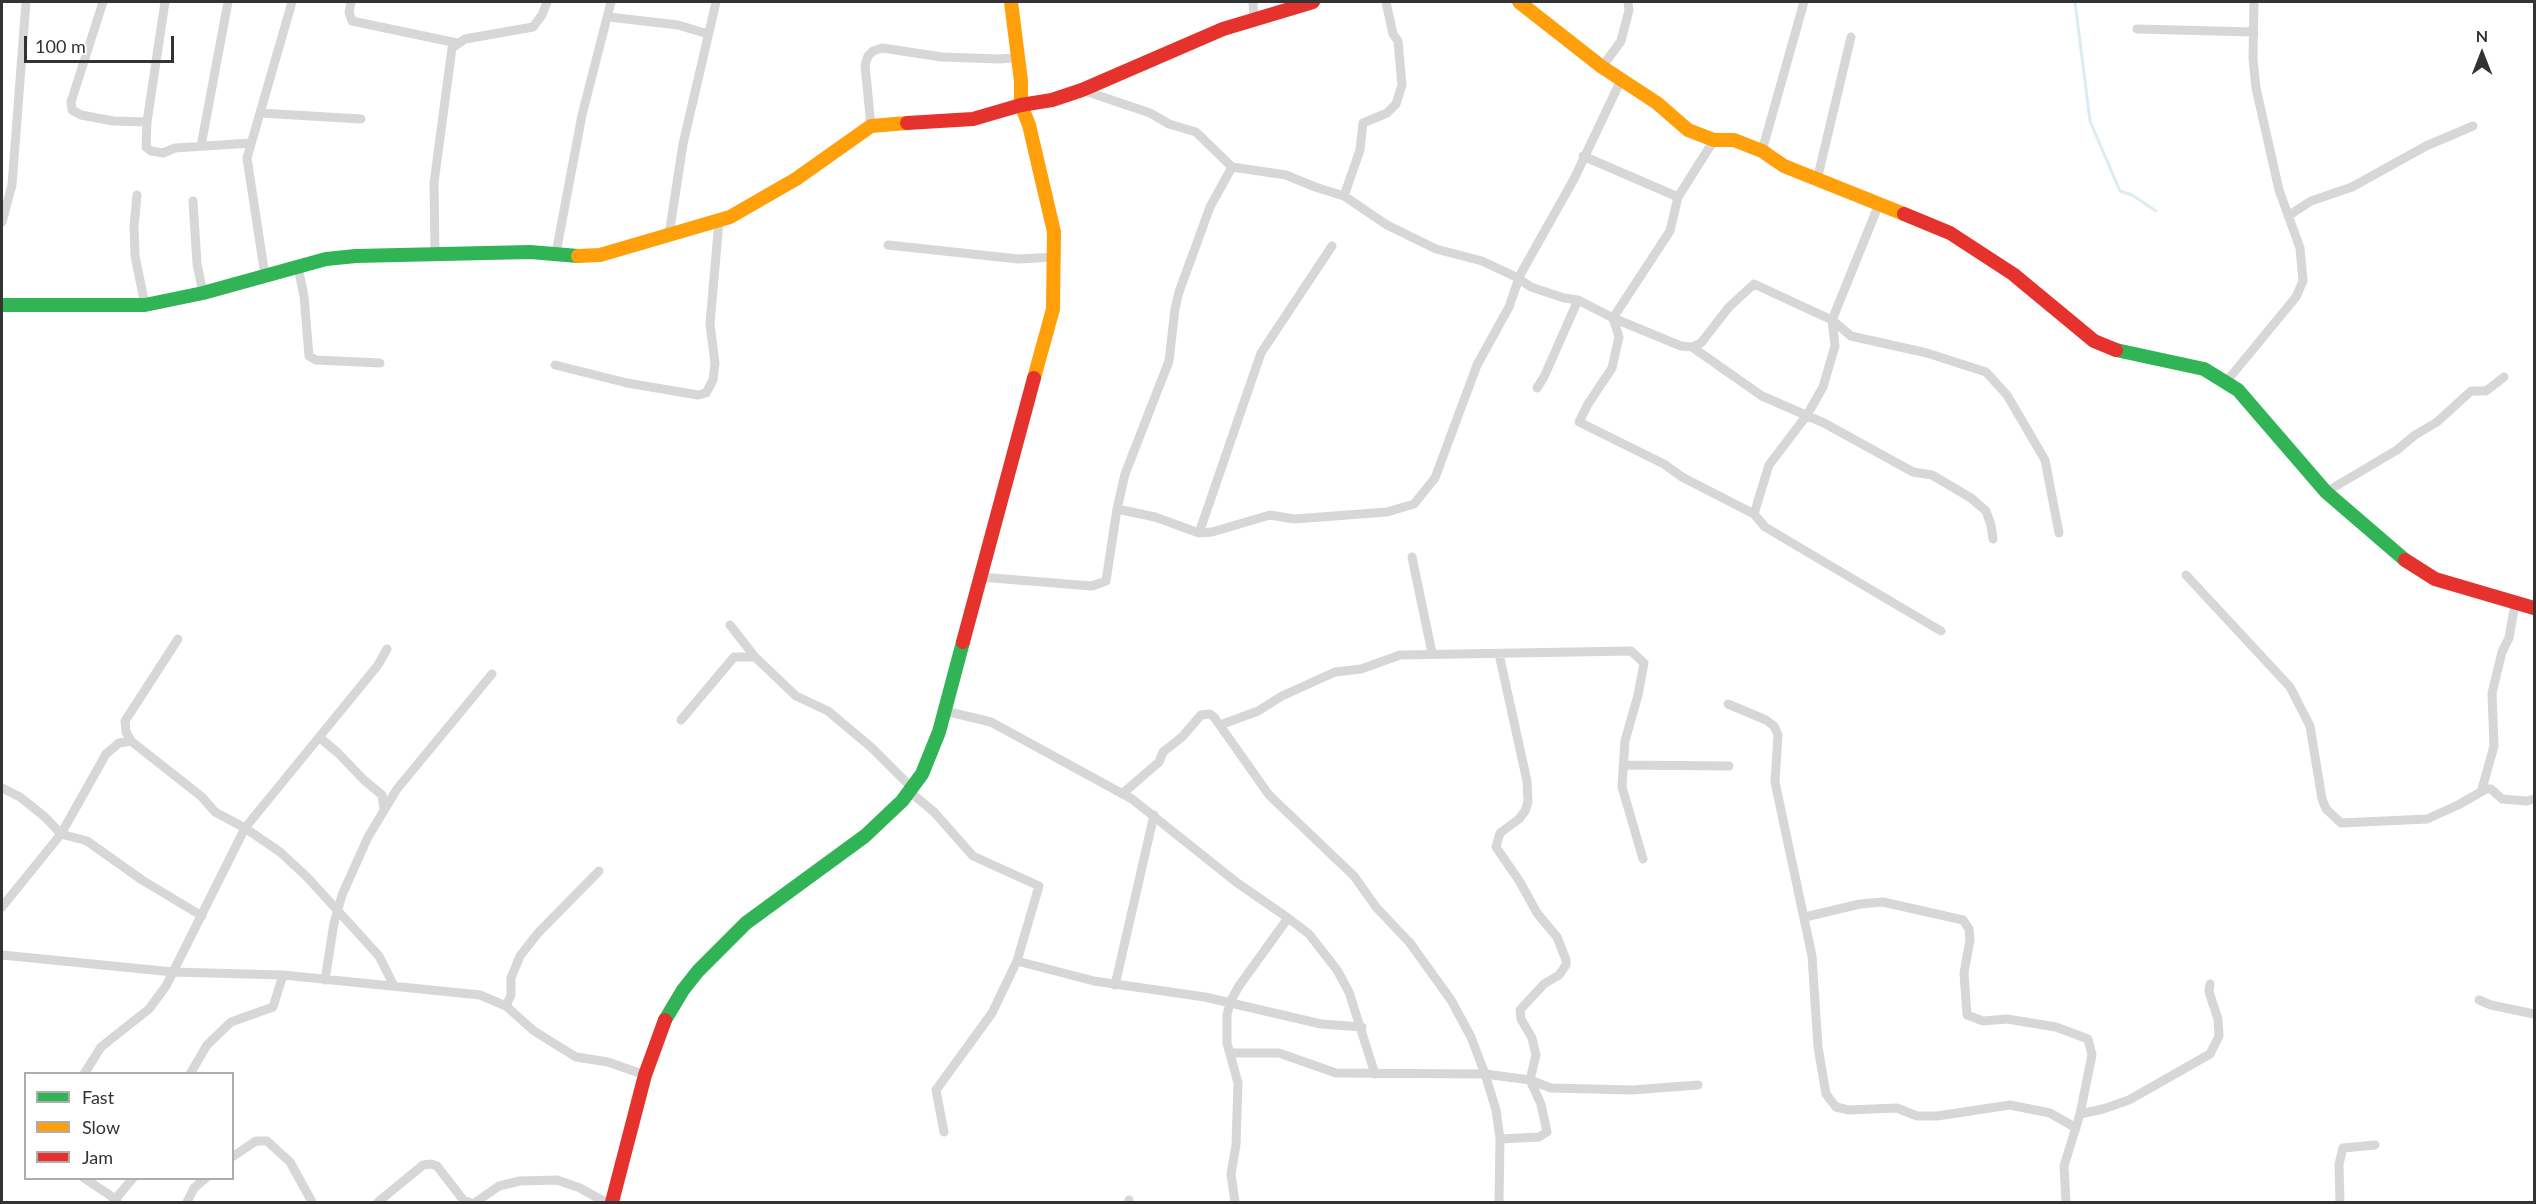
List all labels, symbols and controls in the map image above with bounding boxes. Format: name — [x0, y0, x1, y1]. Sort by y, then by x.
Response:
scale bar — [27, 24, 177, 62]
north arrow — [2452, 24, 2512, 84]
text: N — [2476, 26, 2488, 45]
text: 100 m — [35, 35, 86, 57]
legend — [24, 1072, 234, 1180]
text: Fast — [82, 1086, 114, 1108]
text: Slow — [82, 1116, 120, 1138]
text: Jam — [82, 1146, 113, 1168]

